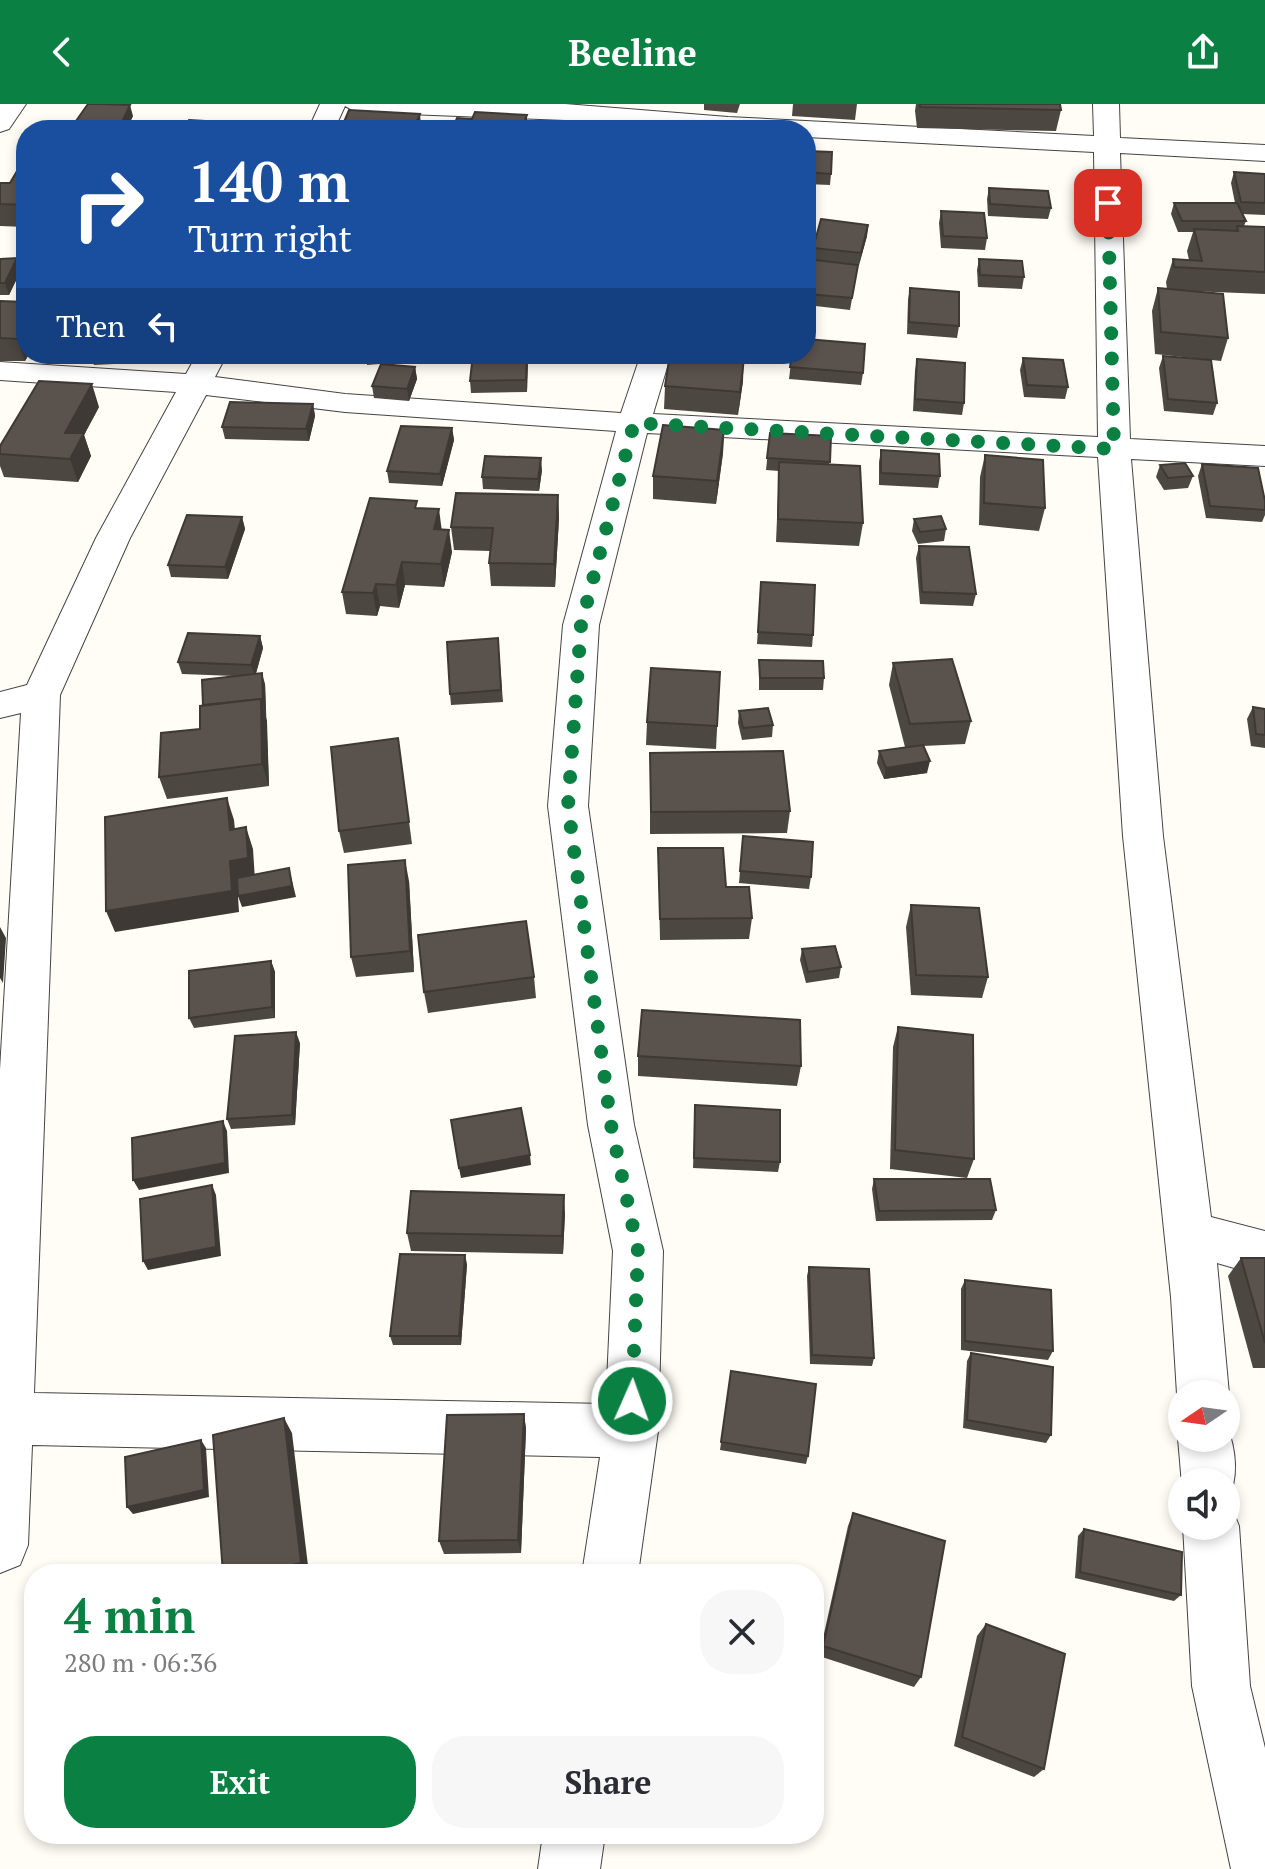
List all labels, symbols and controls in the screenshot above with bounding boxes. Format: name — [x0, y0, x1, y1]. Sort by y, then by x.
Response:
text: Beeline — [568, 29, 697, 76]
icon: back — [40, 30, 84, 74]
icon: share — [1181, 30, 1225, 74]
text: 140 m — [188, 144, 350, 218]
icon: right — [56, 152, 160, 256]
pin — [1074, 169, 1142, 237]
icon: arrive — [1086, 181, 1130, 225]
text: Turn right — [188, 215, 352, 262]
icon: left — [141, 304, 185, 348]
text: Then — [56, 306, 125, 346]
position arrow — [590, 1359, 674, 1443]
north arrow — [1168, 1380, 1240, 1452]
map controls — [1168, 1380, 1240, 1540]
button: sound — [1168, 1468, 1240, 1540]
text: 4 min — [64, 1583, 195, 1647]
button: close — [700, 1590, 784, 1674]
text: 280 m · 06:36 — [64, 1645, 217, 1679]
button: Exit — [64, 1736, 416, 1828]
button: Share — [432, 1736, 784, 1828]

